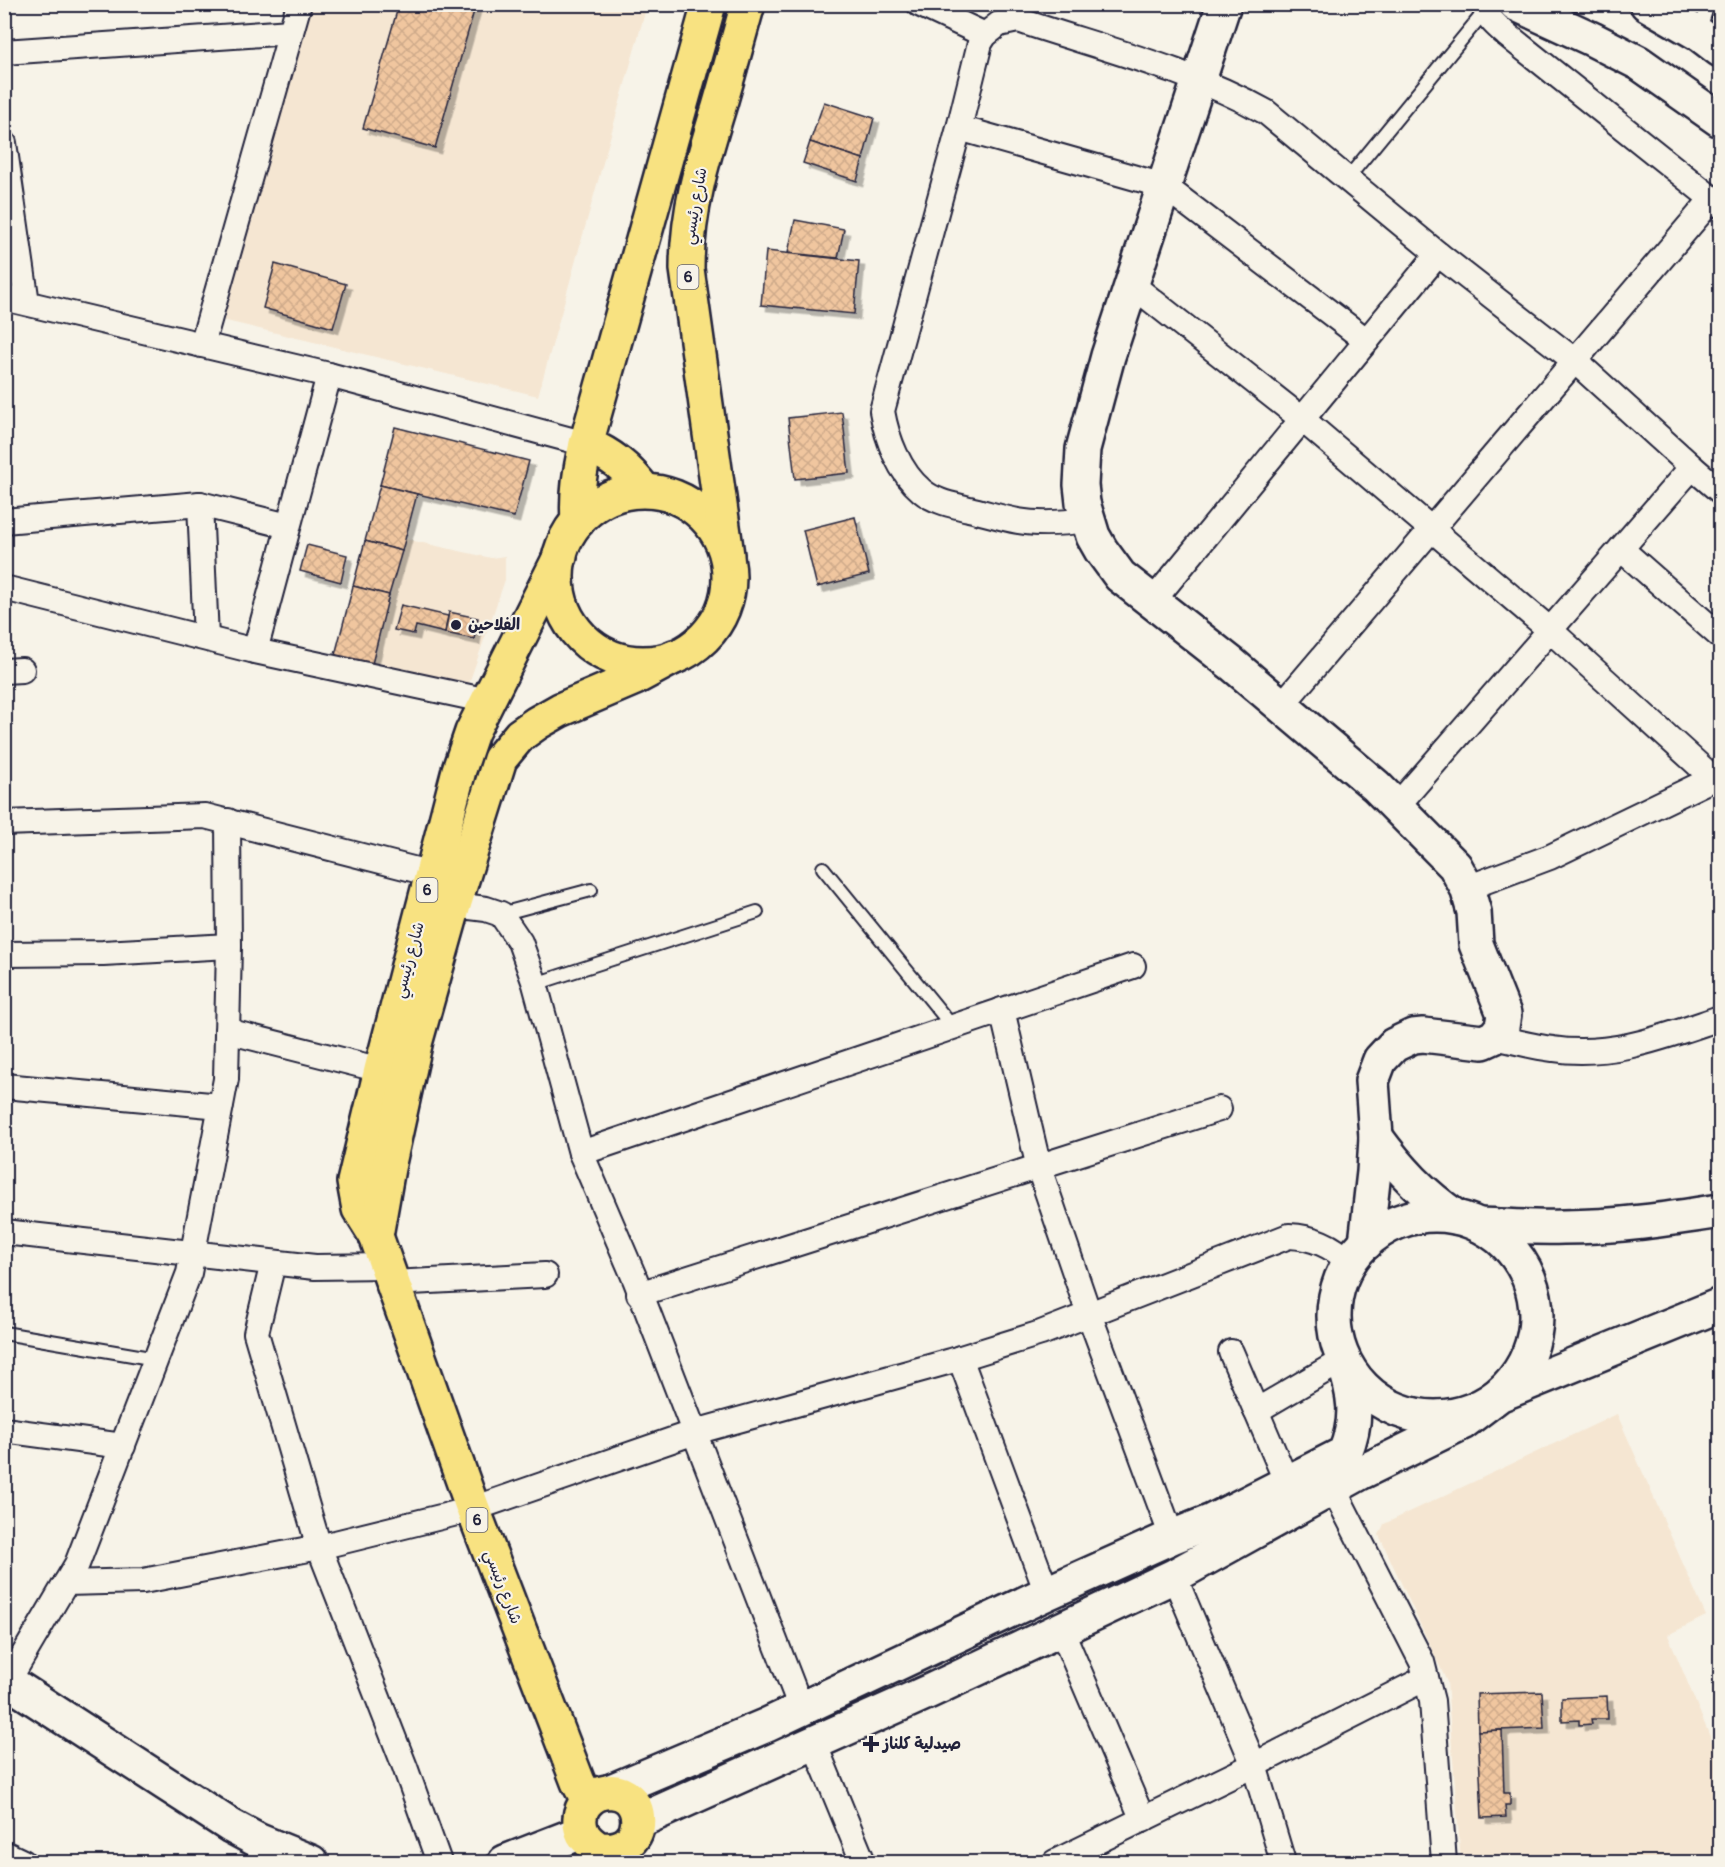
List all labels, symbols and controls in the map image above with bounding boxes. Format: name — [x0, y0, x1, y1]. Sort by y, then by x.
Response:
street label: شارع رئيسي — [678, 166, 716, 247]
road number: 6 — [678, 265, 698, 289]
place label: الفلاحين — [468, 615, 520, 635]
marker: الفلاحين — [449, 618, 463, 632]
road number: 6 — [416, 878, 438, 902]
street label: شارع رئيسي — [389, 920, 433, 1001]
road number: 6 — [466, 1508, 488, 1532]
street label: شارع رئيسي — [476, 1547, 526, 1628]
place label: صيدلية كلناز — [881, 1734, 961, 1754]
marker: صيدلية كلناز — [864, 1737, 878, 1751]

